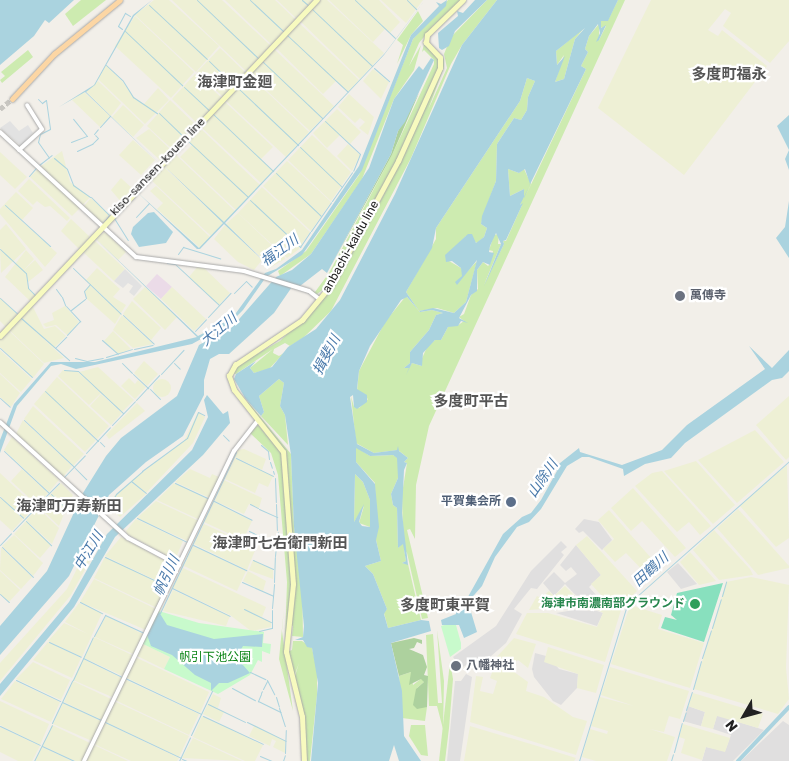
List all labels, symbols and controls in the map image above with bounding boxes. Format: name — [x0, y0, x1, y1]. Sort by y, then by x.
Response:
district label: 多度町福永 — [692, 66, 766, 84]
district label: 海津町金廻 — [198, 74, 272, 92]
street label: kiso-sansen-kouen line — [107, 115, 209, 219]
street label: anbachi-kaidu line — [320, 198, 382, 296]
water label: 福江川 — [258, 232, 302, 270]
place label: 萬傅寺 — [690, 289, 726, 303]
marker: 萬傅寺 — [674, 290, 686, 302]
water label: 大江川 — [198, 310, 240, 350]
water label: 揖斐川 — [310, 333, 344, 377]
district label: 多度町平古 — [434, 393, 508, 411]
water label: 山除川 — [524, 457, 562, 501]
place label: 平賀集会所 — [441, 495, 501, 509]
marker: 平賀集会所 — [505, 496, 517, 508]
district label: 海津町万寿新田 — [17, 498, 121, 516]
water label: 中江川 — [71, 529, 107, 573]
district label: 海津町七右衛門新田 — [213, 535, 347, 553]
water label: 田鶴川 — [630, 550, 672, 590]
water label: 帆引川 — [151, 553, 183, 599]
district label: 多度町東平賀 — [400, 597, 490, 615]
place label: 海津市南濃南部グラウンド — [541, 597, 685, 611]
marker: 海津市南濃南部グラウンド — [689, 598, 701, 610]
park label: 帆引下池公園 — [179, 651, 251, 665]
place label: 八幡神社 — [466, 659, 514, 673]
marker: 八幡神社 — [450, 660, 462, 672]
north arrow — [719, 691, 769, 741]
text: N — [722, 716, 742, 735]

